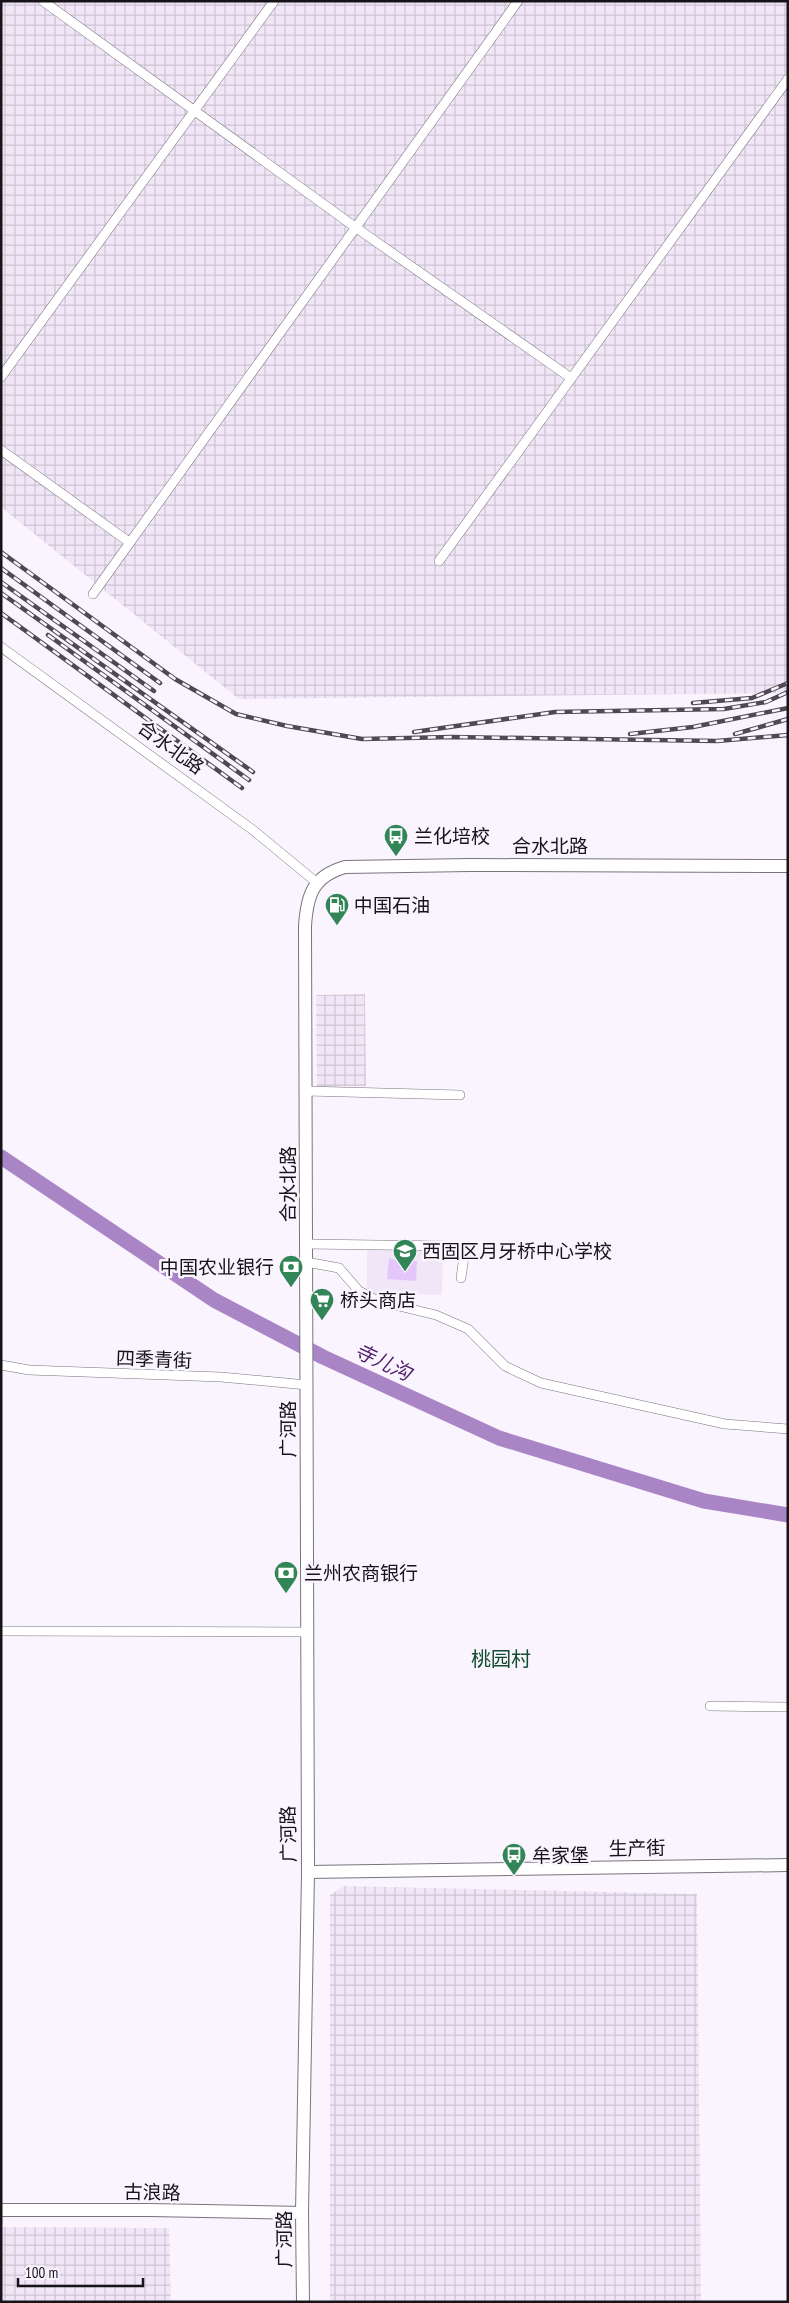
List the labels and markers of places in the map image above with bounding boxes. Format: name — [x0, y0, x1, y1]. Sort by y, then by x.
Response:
bus stop icon: 兰化培校 — [383, 823, 409, 857]
place label: 兰化培校 — [414, 824, 490, 848]
fuel station icon: 中国石油 — [324, 892, 350, 926]
place label: 中国石油 — [354, 893, 430, 917]
school or university icon: 西固区月牙桥中心学校 — [392, 1238, 418, 1272]
place label: 西固区月牙桥中心学校 — [422, 1239, 612, 1263]
bank icon: 中国农业银行 — [278, 1254, 304, 1288]
place label: 中国农业银行 — [160, 1255, 274, 1279]
supermarket icon: 桥头商店 — [309, 1287, 335, 1321]
place label: 桥头商店 — [340, 1288, 416, 1312]
bank icon: 兰州农商银行 — [273, 1560, 299, 1594]
place label: 兰州农商银行 — [304, 1561, 418, 1585]
bus stop icon: 牟家堡 — [501, 1842, 527, 1876]
place label: 牟家堡 — [532, 1843, 589, 1867]

